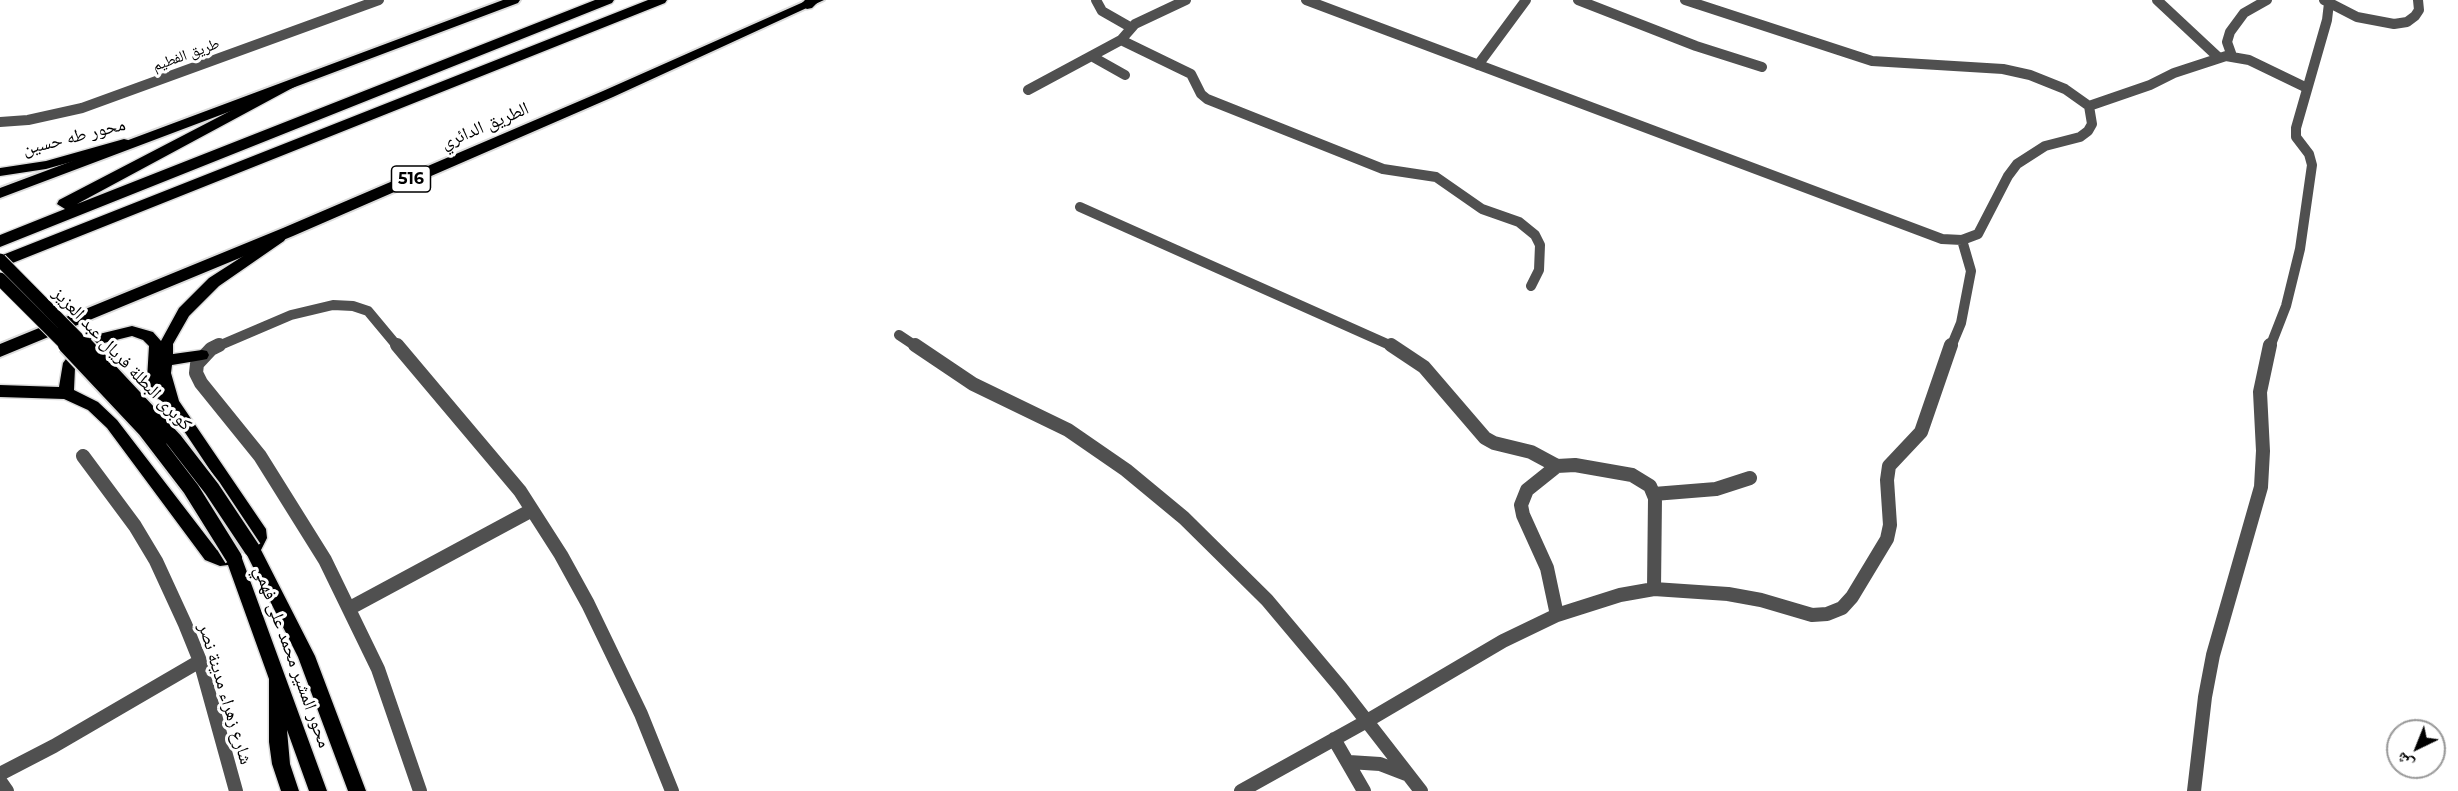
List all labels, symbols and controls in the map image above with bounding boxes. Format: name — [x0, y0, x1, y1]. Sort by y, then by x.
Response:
street label: طريق الفطيم — [150, 35, 222, 75]
street label: الطريق الدائري — [438, 98, 532, 154]
street label: محور طه حسين — [20, 114, 128, 160]
road number: 516 — [392, 166, 430, 192]
street label: كوبرى البطلة فريال عبد العزيز — [48, 283, 196, 435]
street label: محور المشير محمد على فهمي — [249, 563, 335, 751]
street label: شارع زهراء مدينة نصر — [193, 621, 257, 767]
north arrow — [2386, 719, 2446, 779]
text: ش — [2392, 748, 2417, 774]

